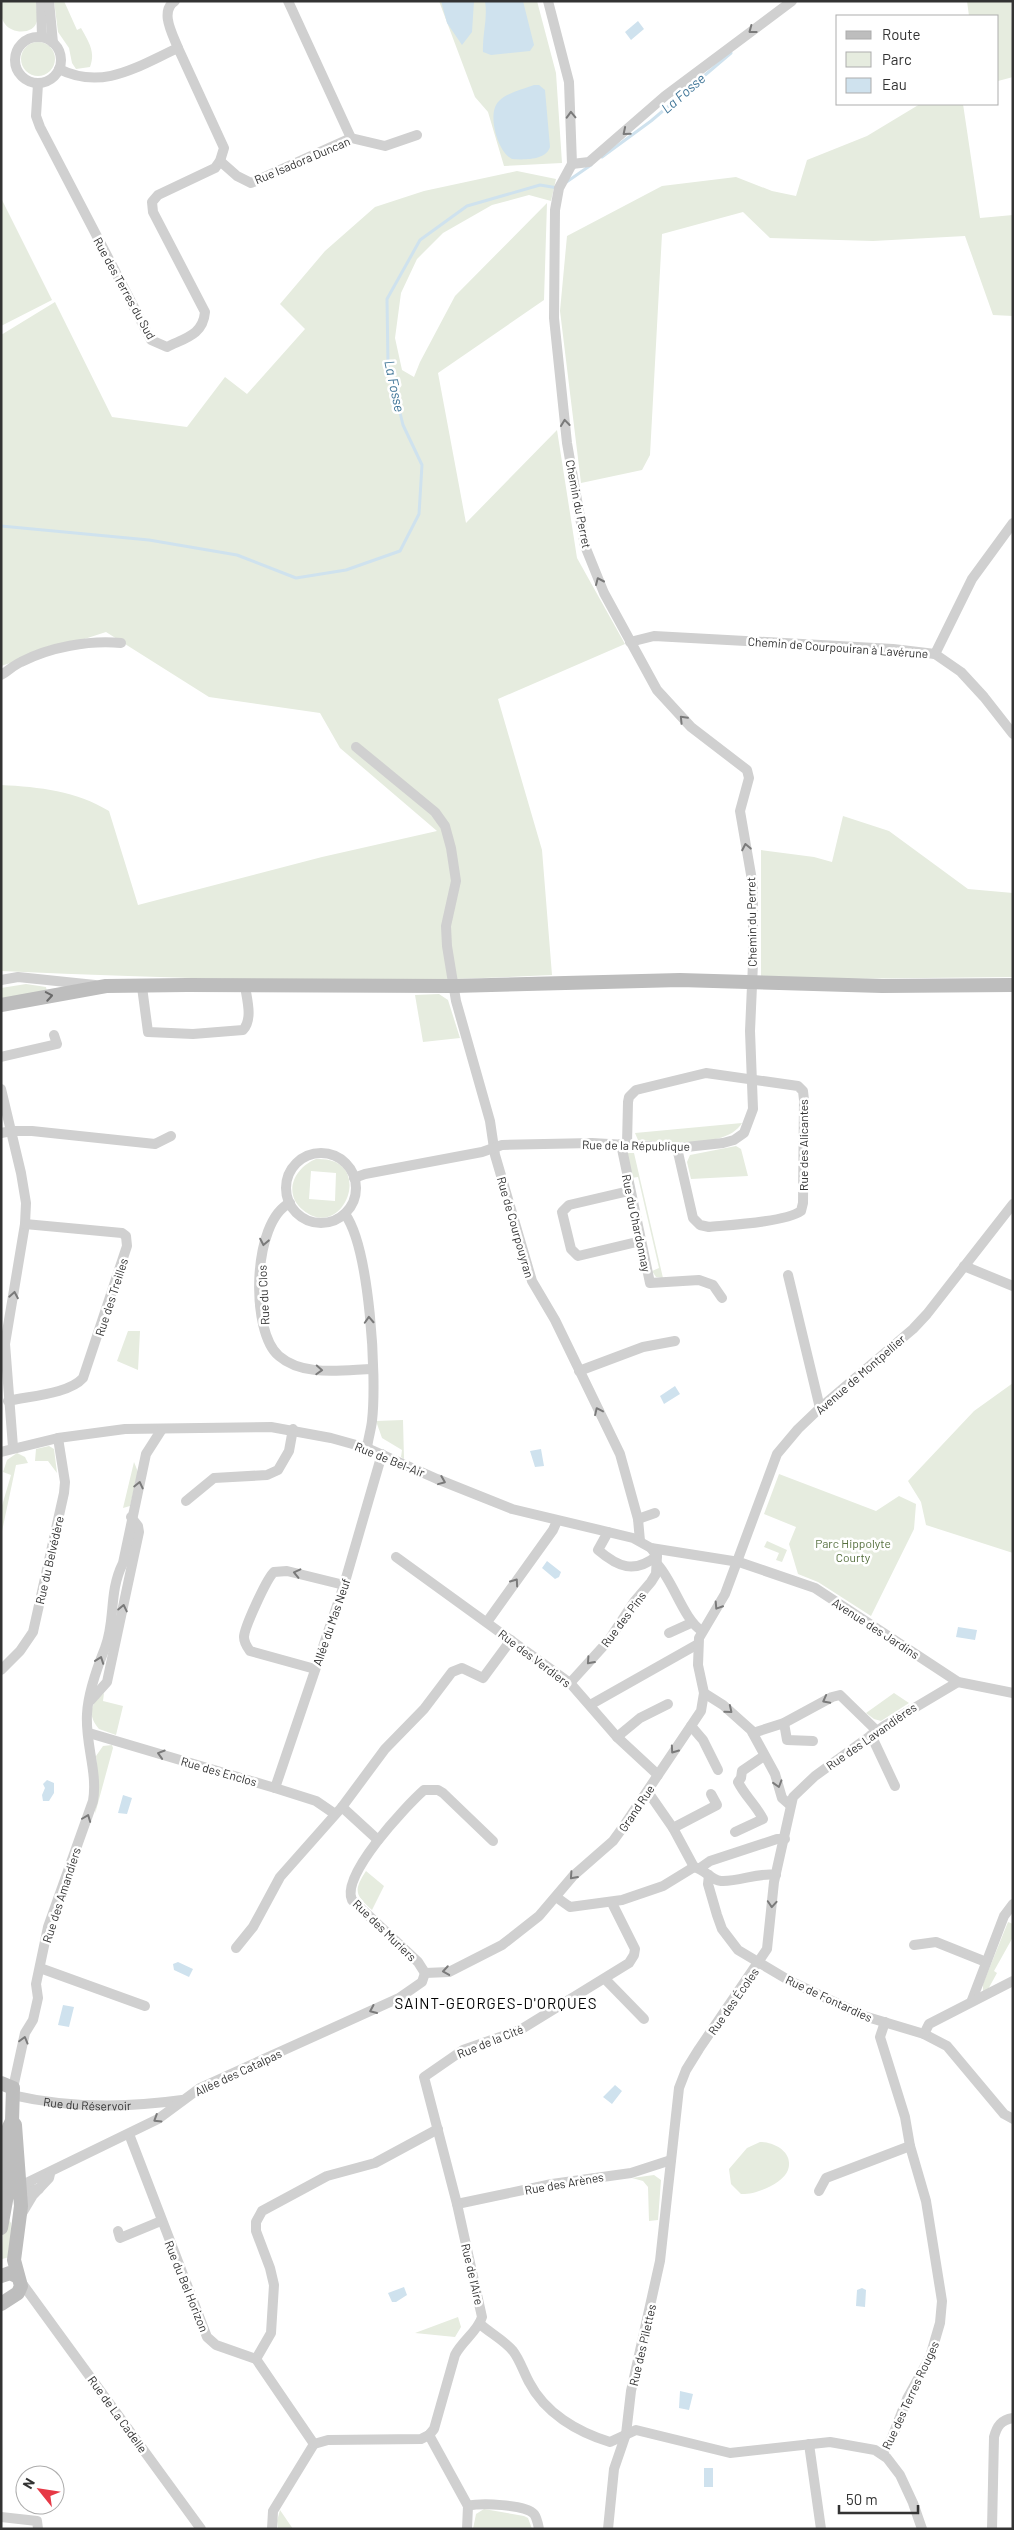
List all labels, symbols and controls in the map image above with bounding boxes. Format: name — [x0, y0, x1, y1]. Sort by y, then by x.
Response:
legend — [836, 15, 999, 105]
one-way arrow — [748, 24, 758, 33]
text: Route — [882, 25, 921, 43]
text: Parc — [882, 50, 912, 68]
water label: La Fosse — [658, 69, 708, 117]
text: Eau — [882, 75, 907, 93]
one-way arrow — [565, 111, 576, 119]
one-way arrow — [622, 126, 631, 135]
street label: Rue Isadora Duncan — [252, 134, 352, 186]
street label: Rue des Terres du Sud — [91, 235, 159, 341]
water label: La Fosse — [381, 359, 409, 413]
one-way arrow — [560, 419, 571, 427]
street label: Chemin du Perret — [564, 459, 594, 549]
one-way arrow — [594, 577, 605, 586]
street label: Chemin de Courpouiran à Lavérune — [747, 634, 929, 660]
one-way arrow — [680, 716, 689, 725]
one-way arrow — [742, 843, 752, 852]
street label: Chemin du Perret — [743, 877, 759, 967]
one-way arrow — [45, 991, 54, 1001]
street label: Rue des Alicantes — [796, 1099, 810, 1191]
street label: Rue de la République — [582, 1137, 690, 1153]
street label: Rue du Chardonnay — [620, 1173, 654, 1274]
street label: Rue de Courpouyran — [495, 1175, 537, 1279]
one-way arrow — [259, 1238, 270, 1246]
street label: Rue des Treilles — [92, 1256, 130, 1338]
street label: Rue du Clos — [254, 1264, 272, 1325]
one-way arrow — [8, 1290, 18, 1299]
one-way arrow — [364, 1316, 375, 1324]
street label: Avenue de Montpellier — [812, 1331, 908, 1417]
one-way arrow — [315, 1364, 323, 1375]
one-way arrow — [593, 1407, 604, 1416]
street label: Rue de Bel-Air — [353, 1439, 428, 1480]
one-way arrow — [438, 1476, 446, 1486]
one-way arrow — [133, 1481, 144, 1490]
street label: Rue du Belvédère — [32, 1514, 66, 1606]
park label: Parc Hippolyte Courty — [815, 1536, 891, 1564]
one-way arrow — [292, 1568, 301, 1579]
street label: Allée du Mas Neuf — [309, 1576, 353, 1668]
one-way arrow — [509, 1579, 518, 1588]
street label: Rue des Pins — [598, 1588, 649, 1650]
street label: Avenue des Jardins — [830, 1595, 922, 1661]
one-way arrow — [715, 1600, 724, 1609]
one-way arrow — [117, 1604, 128, 1613]
street label: Rue des Verdiers — [496, 1626, 574, 1690]
one-way arrow — [587, 1655, 596, 1664]
one-way arrow — [94, 1656, 104, 1664]
one-way arrow — [823, 1694, 832, 1704]
street label: Rue des Lavandières — [823, 1699, 919, 1772]
one-way arrow — [723, 1704, 732, 1712]
one-way arrow — [671, 1744, 680, 1754]
one-way arrow — [158, 1750, 166, 1760]
street label: Rue des Enclos — [179, 1753, 259, 1789]
one-way arrow — [772, 1779, 782, 1788]
street label: Grand Rue — [615, 1782, 657, 1834]
one-way arrow — [81, 1815, 91, 1823]
street label: Rue des Amandiers — [39, 1845, 83, 1944]
one-way arrow — [570, 1871, 579, 1880]
street label: Rue des Muriers — [350, 1896, 420, 1964]
one-way arrow — [767, 1900, 778, 1908]
one-way arrow — [441, 1965, 449, 1976]
street label: Rue des Écoles — [705, 1965, 761, 2037]
street label: Rue de Fontardies — [784, 1972, 875, 2024]
district label: SAINT-GEORGES-D'ORQUES — [395, 1994, 597, 2012]
one-way arrow — [369, 2003, 378, 2014]
street label: Rue de la Cité — [455, 2021, 525, 2061]
one-way arrow — [18, 2036, 29, 2045]
street label: Allée des Catalpas — [192, 2046, 284, 2098]
street label: Rue du Réservoir — [42, 2094, 132, 2112]
one-way arrow — [154, 2113, 163, 2122]
street label: Rue des Arènes — [523, 2169, 605, 2197]
street label: Rue du Bel Horizon — [162, 2238, 212, 2334]
street label: Rue de l'Aire — [459, 2242, 487, 2306]
street label: Rue des Pilettes — [626, 2303, 658, 2387]
street label: Rue des Terres Rouges — [879, 2338, 941, 2451]
street label: Rue de La Cadelle — [85, 2373, 151, 2455]
north arrow — [15, 2465, 65, 2515]
text: N — [19, 2475, 38, 2492]
scale bar — [839, 2482, 918, 2514]
text: 50 m — [846, 2490, 878, 2508]

